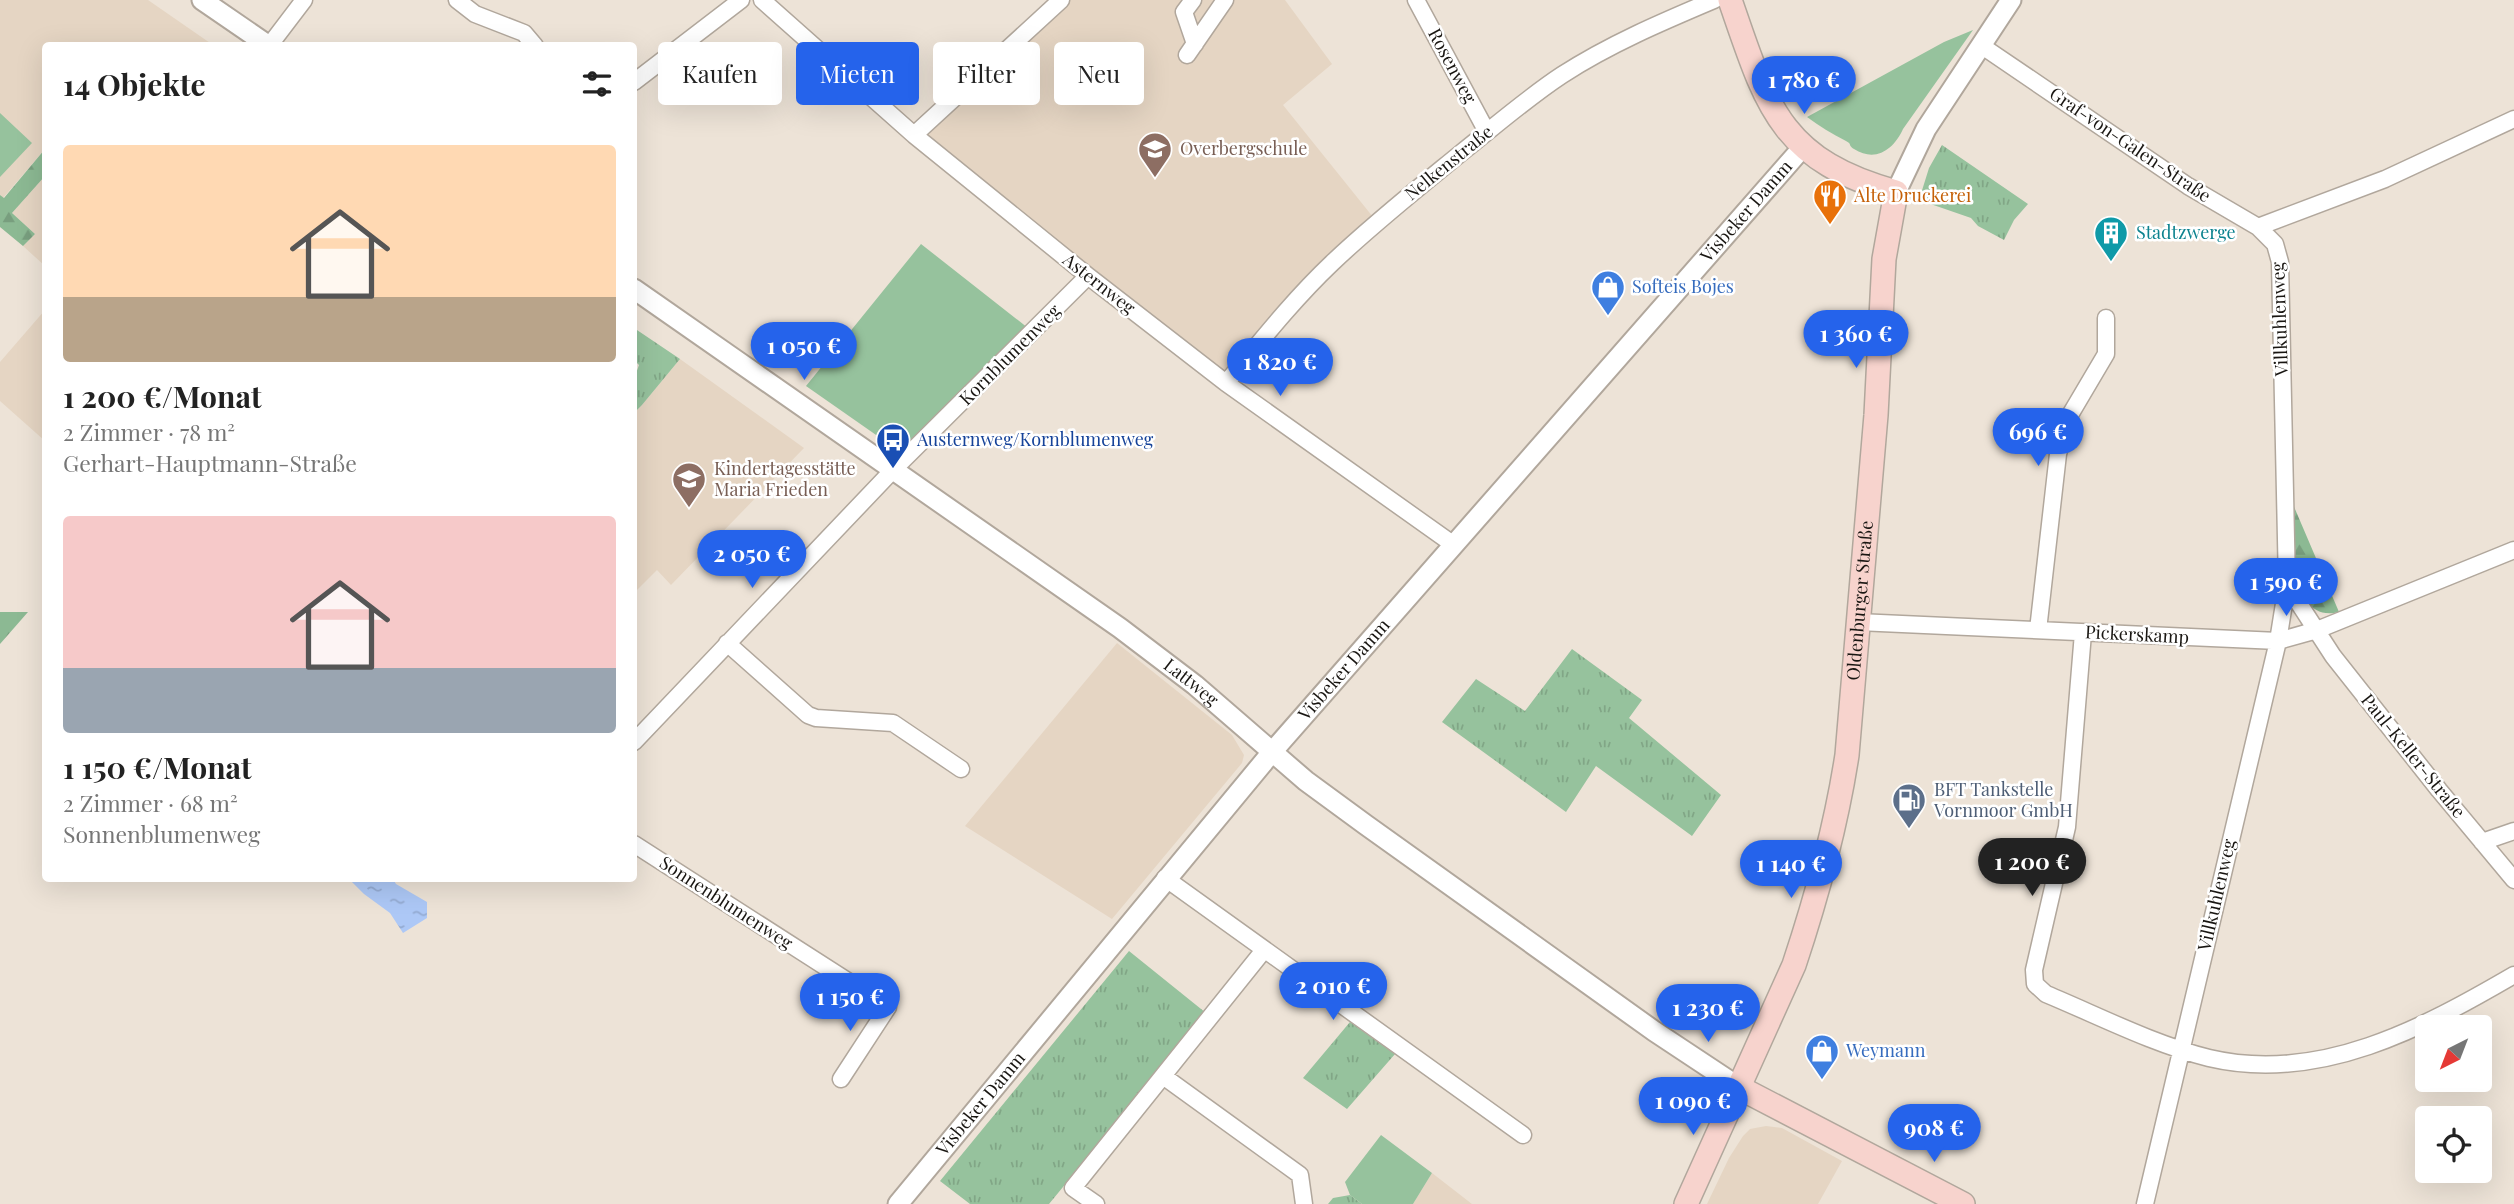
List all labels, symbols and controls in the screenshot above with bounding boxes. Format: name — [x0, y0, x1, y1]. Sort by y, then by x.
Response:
street label: Rosenweg — [1423, 24, 1483, 108]
chip: Kaufen — [658, 42, 782, 105]
chip: Mieten — [796, 42, 919, 105]
chip: Filter — [933, 42, 1040, 105]
chip: Neu — [1054, 42, 1144, 105]
pin: 1 780 € — [1739, 57, 1869, 116]
text: 1 780 € — [1768, 63, 1840, 94]
text: 14 Objekte — [63, 64, 206, 104]
icon: filters — [578, 65, 616, 103]
street label: Graf-von-Galen-Straße — [2045, 81, 2216, 207]
street label: Nelkenstraße — [1399, 119, 1497, 205]
school or university icon: Overbergschule — [1136, 130, 1174, 179]
place label: Overbergschule — [1180, 136, 1307, 160]
street label: Visbeker Damm — [1694, 155, 1797, 267]
restaurant icon: Alte Druckerei — [1811, 177, 1849, 226]
place label: Alte Druckerei — [1853, 183, 1971, 207]
icon: home — [277, 191, 403, 317]
building icon: Stadtzwerge — [2092, 214, 2130, 263]
place label: Stadtzwerge — [2136, 220, 2236, 244]
street label: Asternweg — [1058, 247, 1141, 319]
street label: Villkuhlenweg — [2265, 261, 2293, 378]
shop icon: Softeis Bojes — [1589, 268, 1627, 317]
place label: Softeis Bojes — [1632, 274, 1734, 298]
street label: Kornblumenweg — [953, 298, 1065, 410]
pin: 1 360 € — [1791, 310, 1921, 370]
text: 1 360 € — [1819, 317, 1893, 348]
pin: 1 050 € — [739, 322, 869, 382]
text: 1 050 € — [767, 329, 841, 360]
pin: 1 820 € — [1215, 338, 1345, 398]
text: 1 820 € — [1243, 345, 1317, 376]
text: 1 200 €/Monat — [63, 376, 262, 416]
pin: 696 € — [1989, 408, 2087, 468]
text: 696 € — [2009, 415, 2067, 446]
text: 2 Zimmer · 78 m² — [63, 416, 235, 447]
bus stop icon: Austernweg/Kornblumenweg — [874, 421, 912, 470]
place label: Austernweg/Kornblumenweg — [916, 427, 1154, 451]
text: Gerhart-Hauptmann-Straße — [63, 447, 357, 478]
place label: Kindertagesstätte Maria Frieden — [714, 456, 856, 501]
school or university icon: Kindertagesstätte Maria Frieden — [670, 460, 708, 509]
street label: Oldenburger Straße — [1840, 520, 1878, 681]
pin: 2 050 € — [687, 530, 817, 590]
text: 2 050 € — [713, 537, 791, 568]
pin: 1 590 € — [2221, 558, 2351, 618]
icon: home — [277, 562, 403, 688]
text: 1 590 € — [2250, 565, 2322, 596]
street label: Visbeker Damm — [1291, 613, 1395, 726]
street label: Pickerskamp — [2084, 619, 2190, 649]
street label: Lattweg — [1159, 652, 1224, 711]
street label: Paul-Keller-Straße — [2356, 688, 2471, 822]
text: 1 150 €/Monat — [63, 747, 252, 787]
place label: BFT Tankstelle Vornmoor GmbH — [1933, 777, 2073, 822]
fuel station icon: BFT Tankstelle Vornmoor GmbH — [1890, 781, 1928, 830]
text: 2 Zimmer · 68 m² — [63, 787, 238, 818]
text: Sonnenblumenweg — [63, 818, 260, 849]
street label: Villkuhlenweg — [2191, 836, 2241, 954]
pin: 1 200 € — [1967, 838, 2097, 898]
pin: 1 140 € — [1726, 841, 1856, 900]
text: 1 200 € — [1994, 845, 2070, 876]
text: 1 140 € — [1756, 847, 1826, 878]
street label: Sonnenblumenweg — [655, 850, 798, 955]
pin: 2 010 € — [1268, 962, 1398, 1022]
text: 2 010 € — [1295, 969, 1371, 1000]
pin: 1 150 € — [785, 974, 915, 1033]
text: 1 150 € — [816, 980, 884, 1011]
pin: 1 230 € — [1643, 984, 1773, 1044]
text: 1 230 € — [1672, 991, 1744, 1022]
north arrow — [2415, 1015, 2492, 1092]
map controls — [2415, 1015, 2492, 1183]
shop icon: Weymann — [1803, 1032, 1841, 1081]
place label: Weymann — [1845, 1038, 1926, 1062]
street label: Visbeker Damm — [929, 1046, 1030, 1161]
pin: 1 090 € — [1628, 1078, 1758, 1137]
text: 1 090 € — [1655, 1084, 1731, 1115]
pin: 908 € — [1885, 1104, 1983, 1164]
button: locate — [2415, 1106, 2492, 1183]
text: 908 € — [1904, 1111, 1964, 1142]

